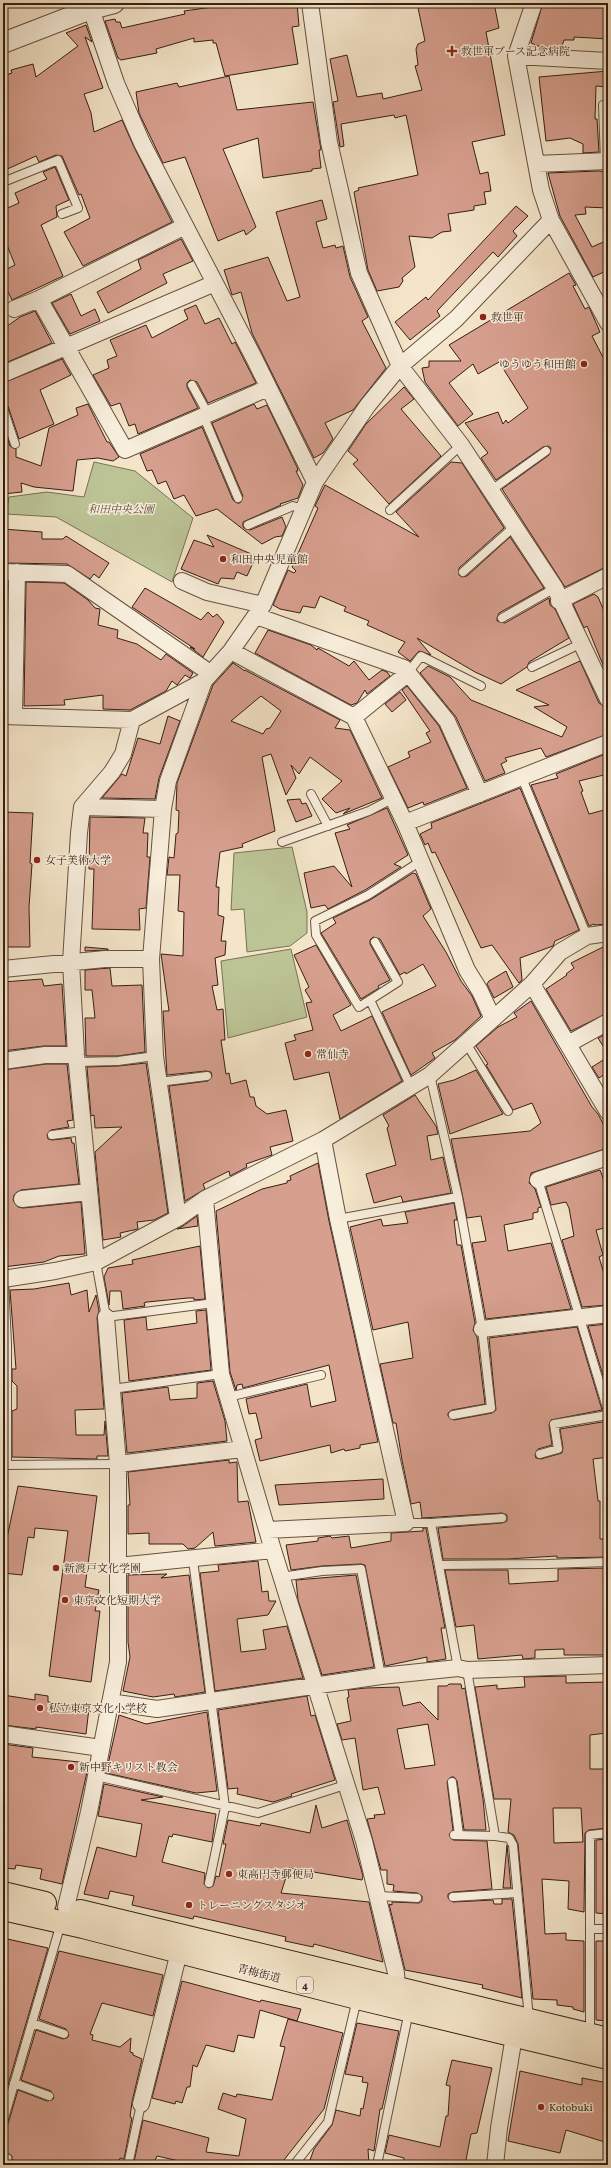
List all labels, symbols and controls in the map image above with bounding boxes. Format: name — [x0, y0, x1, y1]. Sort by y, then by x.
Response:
marker: 救世軍ブース記念病院 — [446, 45, 458, 57]
place label: 救世軍ブース記念病院 — [461, 45, 570, 60]
place label: 救世軍 — [491, 311, 524, 326]
marker: 救世軍 — [478, 312, 488, 322]
place label: ゆうゆう和田館 — [499, 358, 576, 373]
marker: ゆうゆう和田館 — [579, 359, 589, 369]
park label: 和田中央公園 — [88, 503, 156, 518]
place label: 和田中央児童館 — [231, 553, 308, 568]
marker: 和田中央児童館 — [218, 554, 228, 564]
place label: 女子美術大学 — [45, 854, 111, 869]
marker: 女子美術大学 — [32, 855, 42, 865]
place label: 常仙寺 — [316, 1048, 349, 1063]
marker: 常仙寺 — [303, 1049, 313, 1059]
place label: 新渡戸文化学園 — [64, 1562, 141, 1577]
marker: 新渡戸文化学園 — [51, 1563, 61, 1573]
place label: 東京文化短期大学 — [73, 1594, 161, 1609]
marker: 東京文化短期大学 — [60, 1595, 70, 1605]
place label: 私立東京文化小学校 — [48, 1702, 147, 1717]
marker: 私立東京文化小学校 — [35, 1703, 45, 1713]
place label: 新中野キリスト教会 — [79, 1761, 178, 1776]
marker: 新中野キリスト教会 — [66, 1762, 76, 1772]
place label: 東高円寺郵便局 — [237, 1868, 314, 1883]
marker: 東高円寺郵便局 — [224, 1869, 234, 1879]
place label: トレーニングスタジオ — [197, 1899, 307, 1914]
marker: トレーニングスタジオ — [184, 1900, 194, 1910]
street label: 青梅街道 — [235, 1962, 282, 1987]
road number: 4 — [297, 1977, 313, 1993]
place label: Kotobuki — [549, 2101, 593, 2116]
marker: Kotobuki — [536, 2102, 546, 2112]

